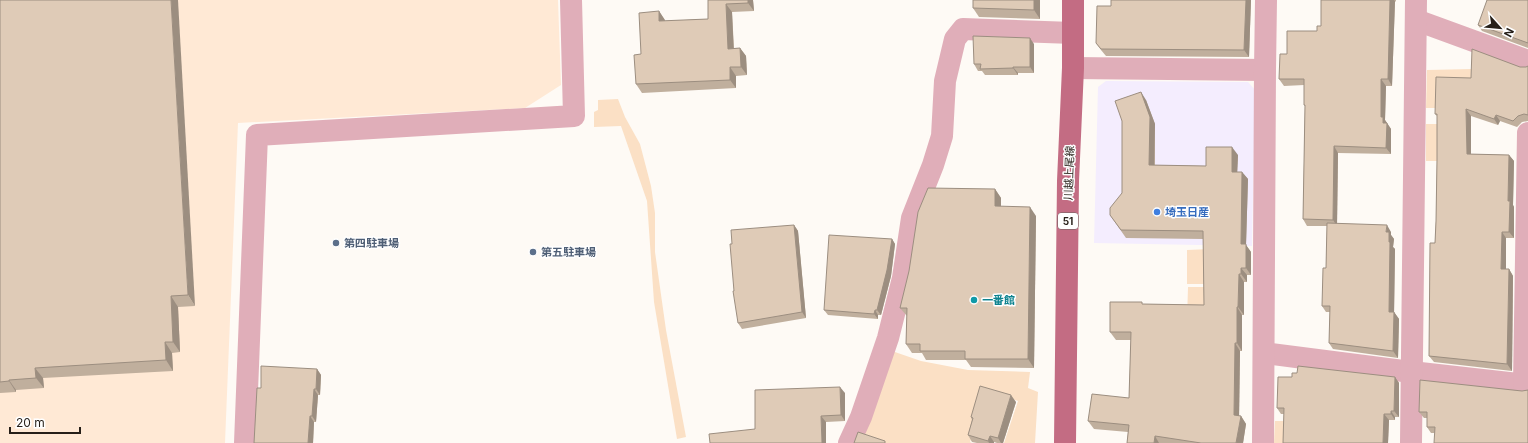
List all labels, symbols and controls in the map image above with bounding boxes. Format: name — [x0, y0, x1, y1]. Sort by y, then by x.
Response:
north arrow — [1480, 8, 1520, 48]
text: N — [1501, 26, 1517, 39]
street label: 川越上尾線 — [1061, 145, 1077, 201]
place label: 埼玉日産 — [1165, 205, 1209, 219]
marker: 埼玉日産 — [1152, 207, 1162, 217]
road number: 51 — [1058, 213, 1078, 229]
place label: 第四駐車場 — [344, 236, 399, 250]
marker: 第四駐車場 — [331, 238, 341, 248]
place label: 第五駐車場 — [541, 245, 596, 259]
marker: 第五駐車場 — [528, 247, 538, 257]
place label: 一番館 — [982, 293, 1015, 307]
marker: 一番館 — [969, 295, 979, 305]
scale bar — [10, 409, 80, 435]
text: 20 m — [16, 415, 45, 430]

